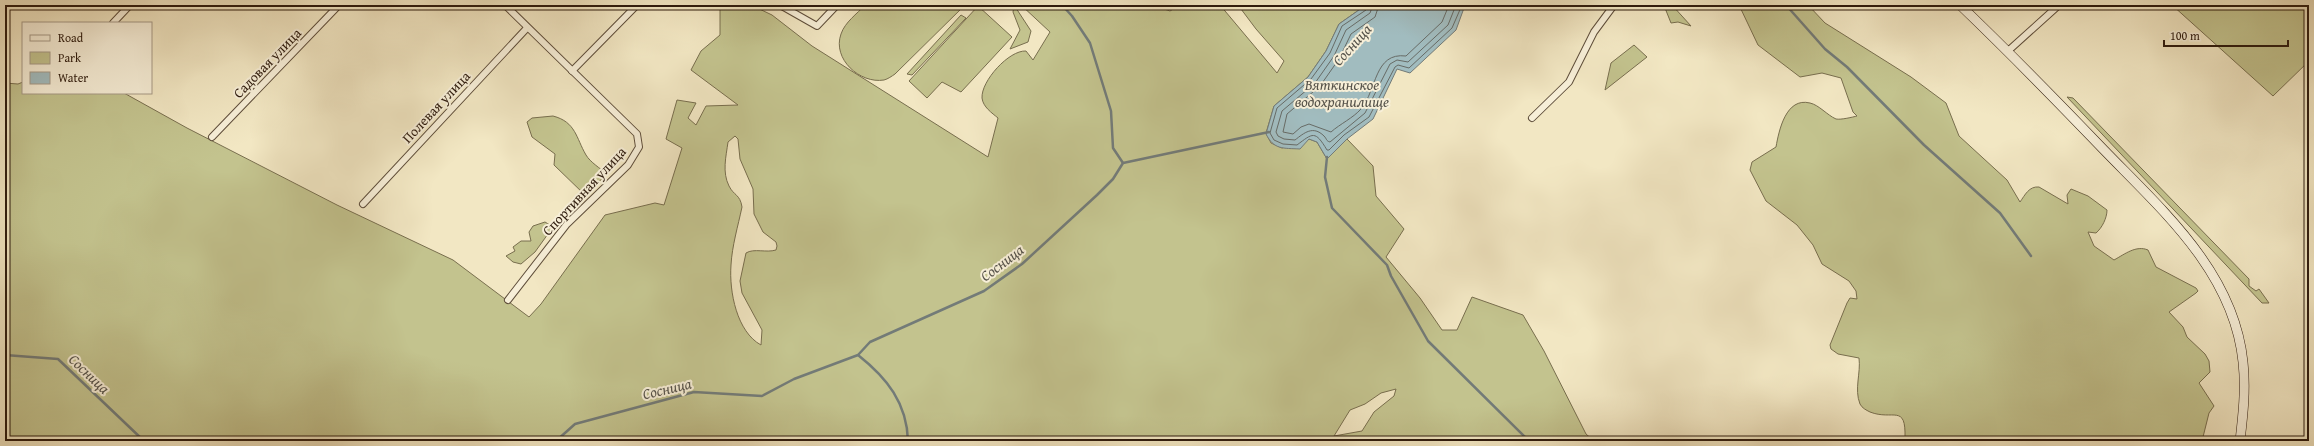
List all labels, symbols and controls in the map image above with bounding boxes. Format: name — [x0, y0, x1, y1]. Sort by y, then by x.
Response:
water label: Сосница — [1327, 19, 1376, 70]
legend — [22, 22, 152, 94]
scale bar — [2164, 22, 2288, 48]
street label: Садовая улица — [228, 23, 306, 102]
text: 100 m — [2170, 27, 2200, 44]
text: Road — [58, 29, 84, 46]
text: Park — [58, 49, 82, 66]
street label: Полевая улица — [397, 66, 475, 147]
text: Water — [58, 69, 88, 86]
water label: Вяткинское водохранилище — [1295, 74, 1389, 112]
street label: Спортивная улица — [538, 142, 631, 240]
water label: Сосница — [976, 239, 1028, 286]
water label: Сосница — [64, 349, 115, 398]
water label: Сосница — [640, 373, 693, 404]

